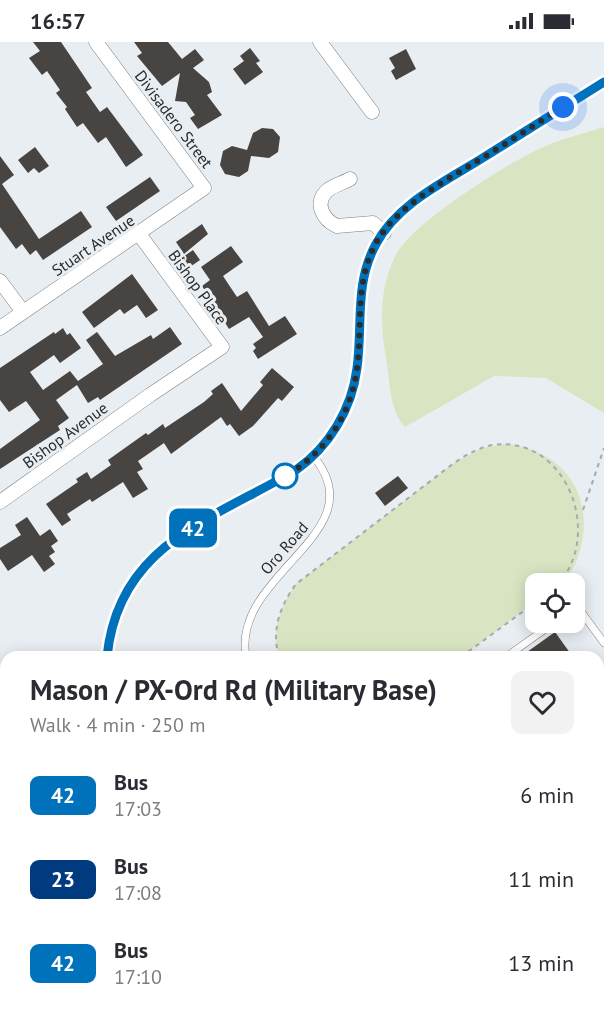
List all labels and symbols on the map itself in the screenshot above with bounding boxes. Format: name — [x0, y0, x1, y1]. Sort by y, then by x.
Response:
street label: Divisadero Street — [131, 66, 218, 172]
your location — [548, 92, 578, 122]
street label: Stuart Avenue — [48, 210, 138, 280]
street label: Bishop Place — [164, 246, 232, 328]
street label: Bishop Avenue — [19, 397, 111, 473]
unlabelled marker — [272, 463, 298, 489]
line badge: 42 — [166, 508, 220, 548]
street label: Oro Road — [256, 518, 312, 578]

